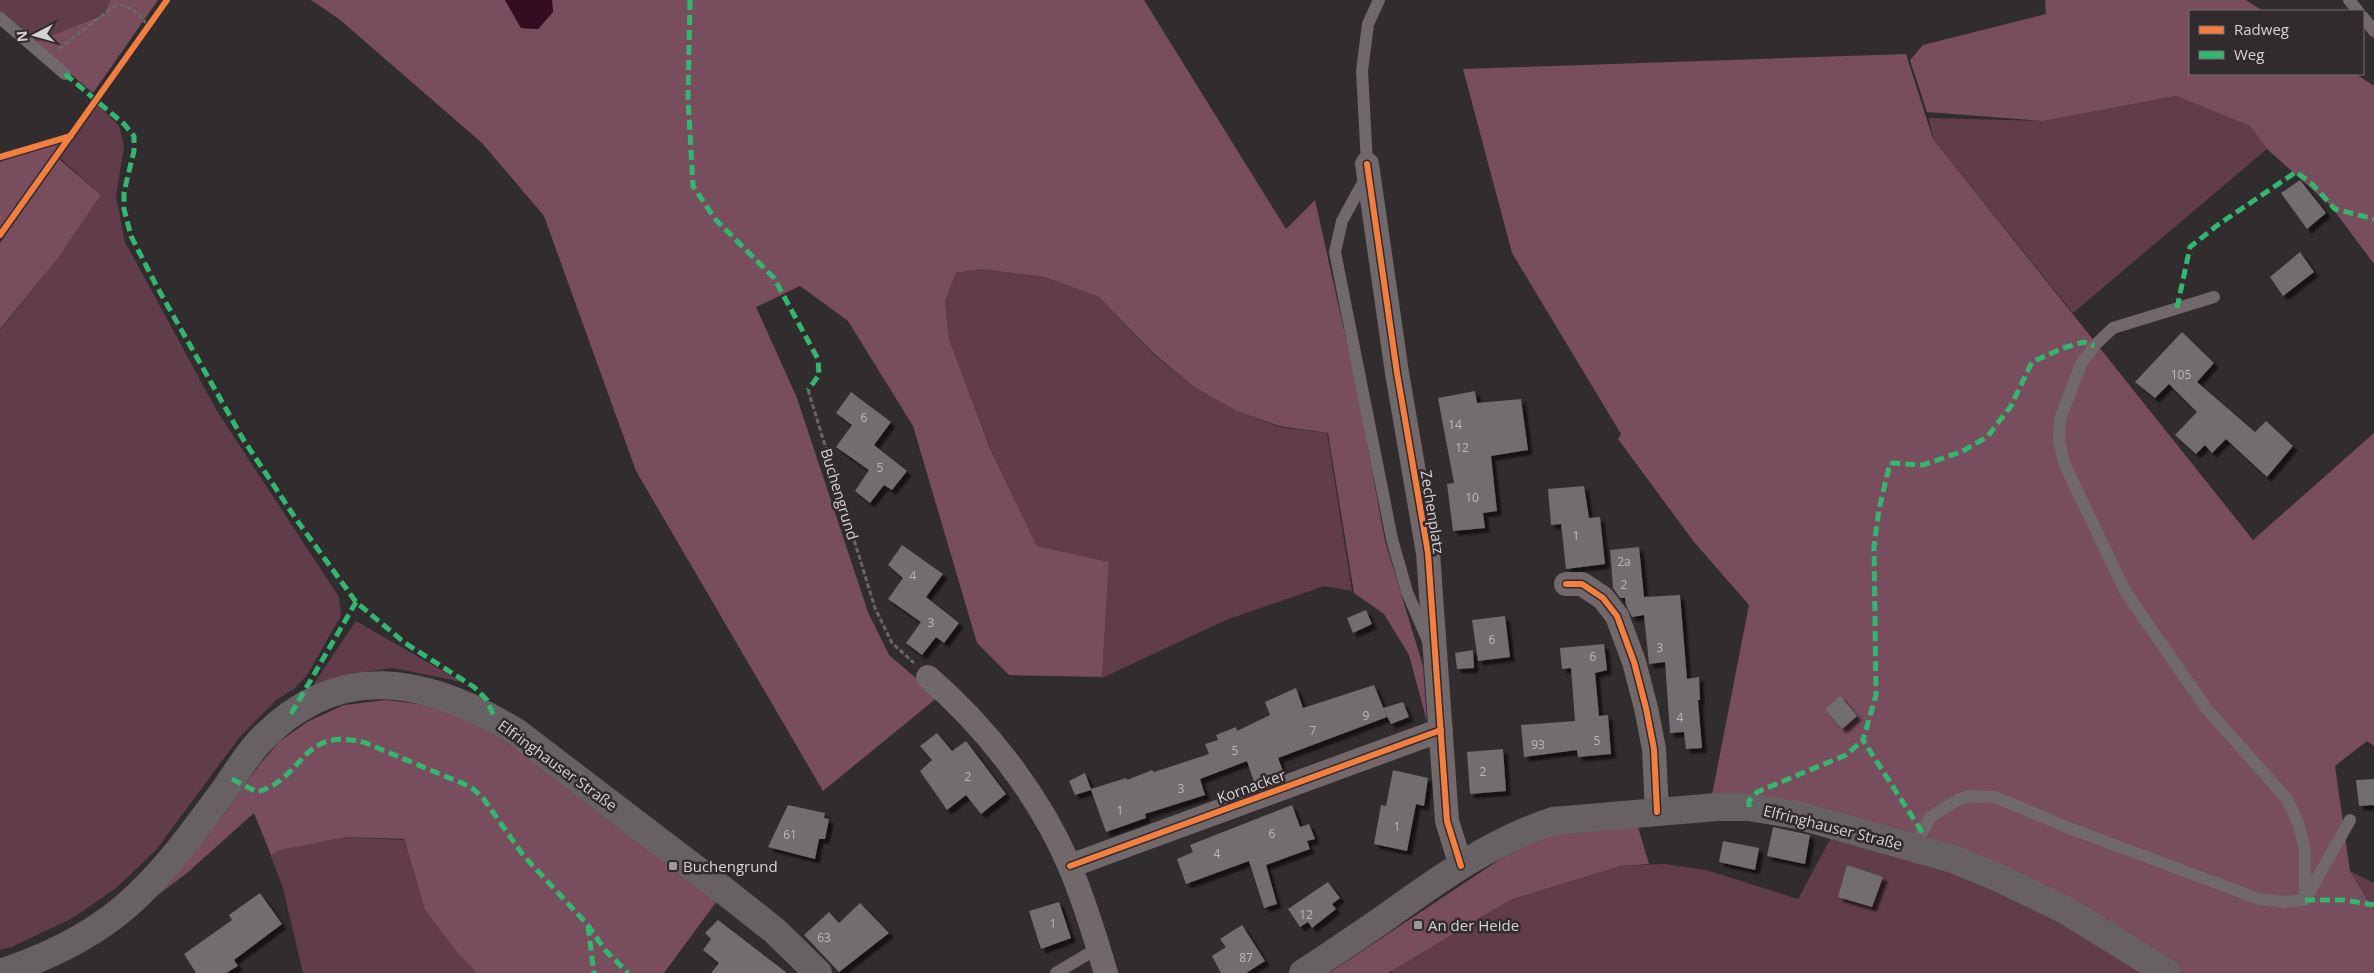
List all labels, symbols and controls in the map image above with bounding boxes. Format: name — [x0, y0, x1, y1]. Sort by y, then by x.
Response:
north arrow — [10, 10, 60, 60]
legend — [2189, 10, 2364, 75]
text: Radweg — [2234, 19, 2289, 39]
text: N — [12, 30, 32, 43]
text: Weg — [2234, 44, 2264, 64]
house number: 105 — [2171, 366, 2191, 383]
house number: 6 — [861, 409, 868, 426]
house number: 14 — [1448, 416, 1462, 433]
house number: 12 — [1455, 439, 1469, 456]
street label: Buchengrund — [817, 446, 863, 542]
house number: 5 — [877, 459, 884, 476]
street label: Zechenplatz — [1416, 469, 1450, 555]
house number: 10 — [1465, 489, 1479, 506]
house number: 1 — [1573, 527, 1579, 544]
house number: 2a — [1617, 553, 1631, 570]
house number: 4 — [910, 567, 917, 584]
house number: 2 — [1621, 576, 1628, 593]
house number: 3 — [928, 614, 935, 631]
house number: 6 — [1489, 631, 1496, 648]
house number: 3 — [1657, 639, 1664, 656]
house number: 6 — [1590, 648, 1597, 665]
house number: 9 — [1363, 707, 1370, 724]
house number: 4 — [1677, 709, 1684, 726]
street label: Elfringhauser Straße — [494, 715, 622, 815]
house number: 7 — [1310, 722, 1317, 739]
house number: 5 — [1594, 732, 1601, 749]
house number: 93 — [1531, 736, 1545, 753]
house number: 5 — [1232, 742, 1239, 759]
house number: 2 — [1480, 763, 1487, 780]
street label: Kornacker — [1214, 764, 1288, 808]
house number: 2 — [965, 768, 972, 785]
house number: 3 — [1178, 780, 1185, 797]
street label: Elfringhauser Straße — [1761, 800, 1905, 854]
house number: 1 — [1117, 802, 1123, 819]
house number: 1 — [1394, 818, 1400, 835]
house number: 6 — [1269, 825, 1276, 842]
house number: 61 — [783, 826, 797, 843]
house number: 4 — [1214, 845, 1221, 862]
place label: Buchengrund — [683, 856, 778, 876]
marker: Buchengrund — [667, 860, 679, 872]
house number: 12 — [1299, 906, 1313, 923]
house number: 1 — [1050, 915, 1056, 932]
place label: An der Heide — [1428, 915, 1519, 935]
marker: An der Heide — [1412, 919, 1424, 931]
house number: 63 — [817, 929, 831, 946]
house number: 87 — [1239, 949, 1253, 966]

